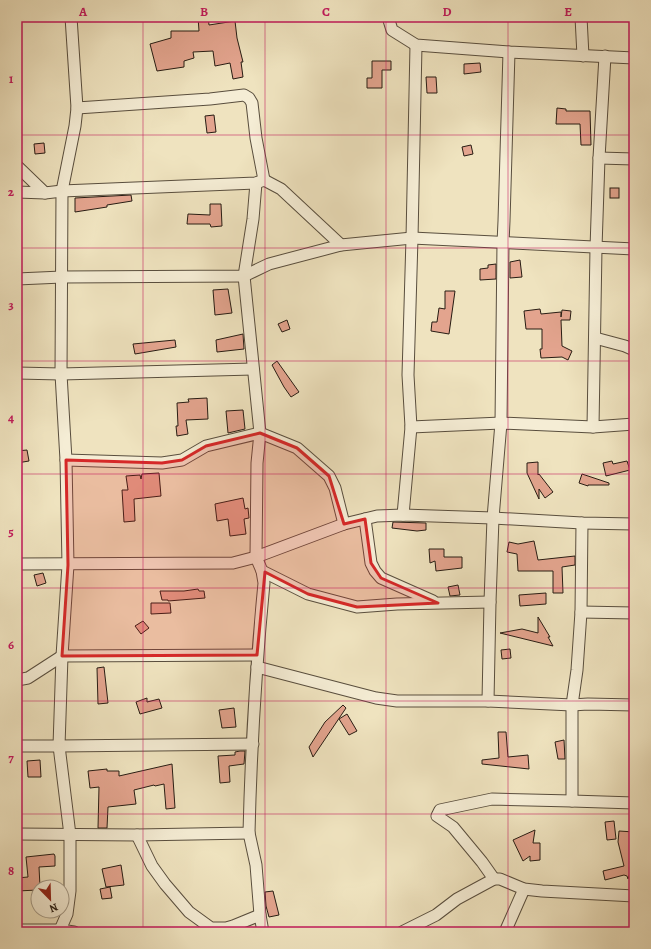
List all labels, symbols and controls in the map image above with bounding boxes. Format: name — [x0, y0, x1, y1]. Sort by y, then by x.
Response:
text: A — [78, 3, 88, 20]
text: B — [200, 3, 208, 20]
text: C — [322, 3, 330, 20]
text: D — [442, 3, 452, 20]
text: E — [564, 3, 572, 20]
text: 1 — [9, 70, 14, 87]
text: 2 — [8, 183, 15, 200]
text: 3 — [8, 296, 14, 313]
text: 4 — [8, 409, 14, 426]
text: 5 — [8, 523, 14, 540]
text: 6 — [8, 636, 14, 653]
text: 7 — [8, 749, 14, 766]
text: 8 — [8, 862, 14, 879]
north arrow — [30, 879, 70, 919]
text: N — [47, 899, 60, 916]

